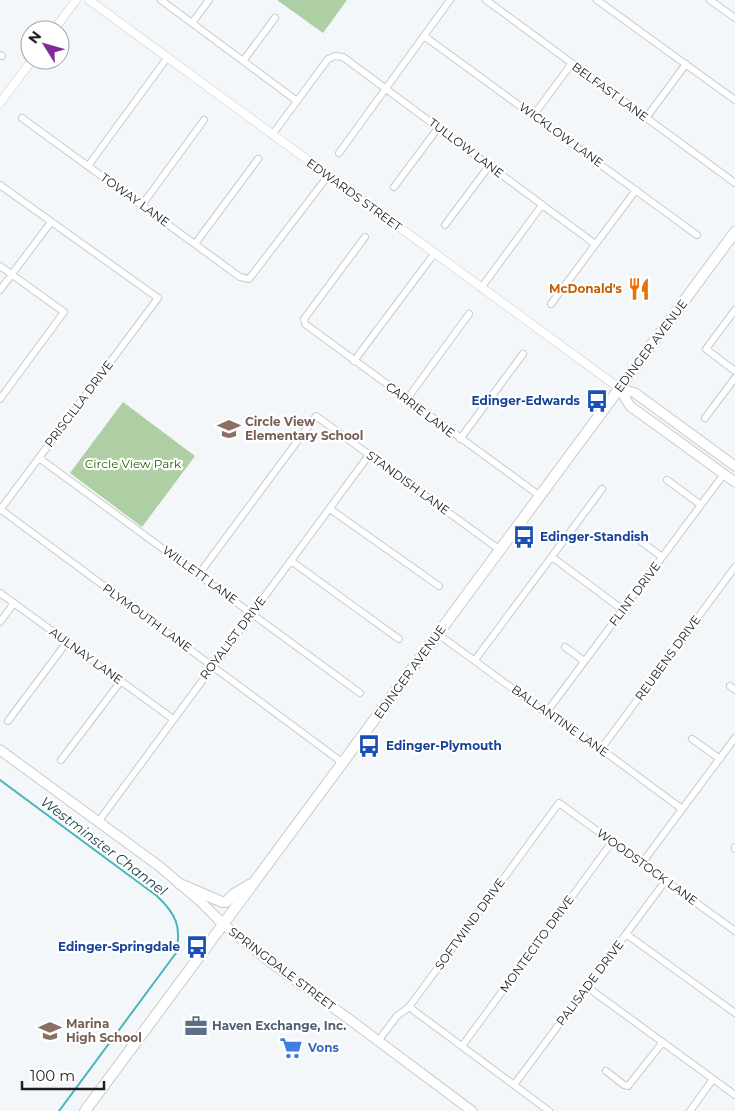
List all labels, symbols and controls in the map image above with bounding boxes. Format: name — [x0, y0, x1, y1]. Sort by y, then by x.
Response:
north arrow — [20, 20, 70, 70]
text: N — [24, 27, 45, 47]
street label: BELFAST LANE — [569, 59, 651, 124]
street label: WICKLOW LANE — [516, 99, 606, 170]
street label: TULLOW LANE — [426, 115, 507, 181]
street label: EDWARDS STREET — [304, 155, 405, 234]
street label: TOWAY LANE — [98, 170, 173, 230]
restaurant icon: McDonald's — [626, 276, 652, 302]
place label: McDonald's — [549, 281, 623, 296]
street label: EDINGER AVENUE — [611, 296, 690, 395]
street label: PRISCILLA DRIVE — [41, 357, 116, 450]
street label: CARRIE LANE — [383, 379, 458, 440]
bus stop icon: Edinger-Edwards — [584, 388, 610, 414]
place label: Edinger-Edwards — [472, 393, 581, 408]
place label: Circle View Elementary School — [245, 414, 363, 443]
school or university icon: Circle View Elementary School — [216, 416, 242, 442]
street label: STANDISH LANE — [364, 447, 453, 518]
park label: Circle View Park — [85, 456, 182, 471]
bus stop icon: Edinger-Standish — [511, 524, 537, 550]
place label: Edinger-Standish — [540, 529, 649, 544]
street label: WILLETT LANE — [160, 542, 241, 607]
street label: FLINT DRIVE — [606, 559, 664, 629]
street label: PLYMOUTH LANE — [100, 580, 195, 655]
street label: ROYALIST DRIVE — [196, 593, 269, 682]
street label: REUBENS DRIVE — [632, 612, 704, 703]
street label: EDINGER AVENUE — [371, 622, 449, 721]
street label: AULNAY LANE — [47, 624, 126, 687]
street label: BALLANTINE LANE — [509, 681, 612, 760]
bus stop icon: Edinger-Plymouth — [356, 733, 382, 759]
place label: Edinger-Plymouth — [386, 738, 502, 753]
water label: Westminster Channel — [37, 793, 171, 900]
street label: WOODSTOCK LANE — [594, 825, 701, 908]
street label: SOFTWIND DRIVE — [431, 875, 508, 973]
street label: MONTECITO DRIVE — [496, 892, 577, 995]
street label: SPRINGDALE STREET — [226, 924, 339, 1014]
bus stop icon: Edinger-Springdale — [184, 934, 210, 960]
street label: PALISADE DRIVE — [553, 937, 626, 1028]
place label: Edinger-Springdale — [58, 939, 180, 954]
office icon: Haven Exchange, Inc. — [183, 1013, 209, 1039]
place label: Marina High School — [66, 1016, 142, 1045]
school or university icon: Marina High School — [37, 1018, 63, 1044]
place label: Haven Exchange, Inc. — [212, 1018, 347, 1033]
supermarket icon: Vons — [278, 1035, 304, 1061]
place label: Vons — [307, 1040, 339, 1055]
scale bar — [22, 1058, 105, 1090]
text: 100 m — [30, 1066, 75, 1085]

